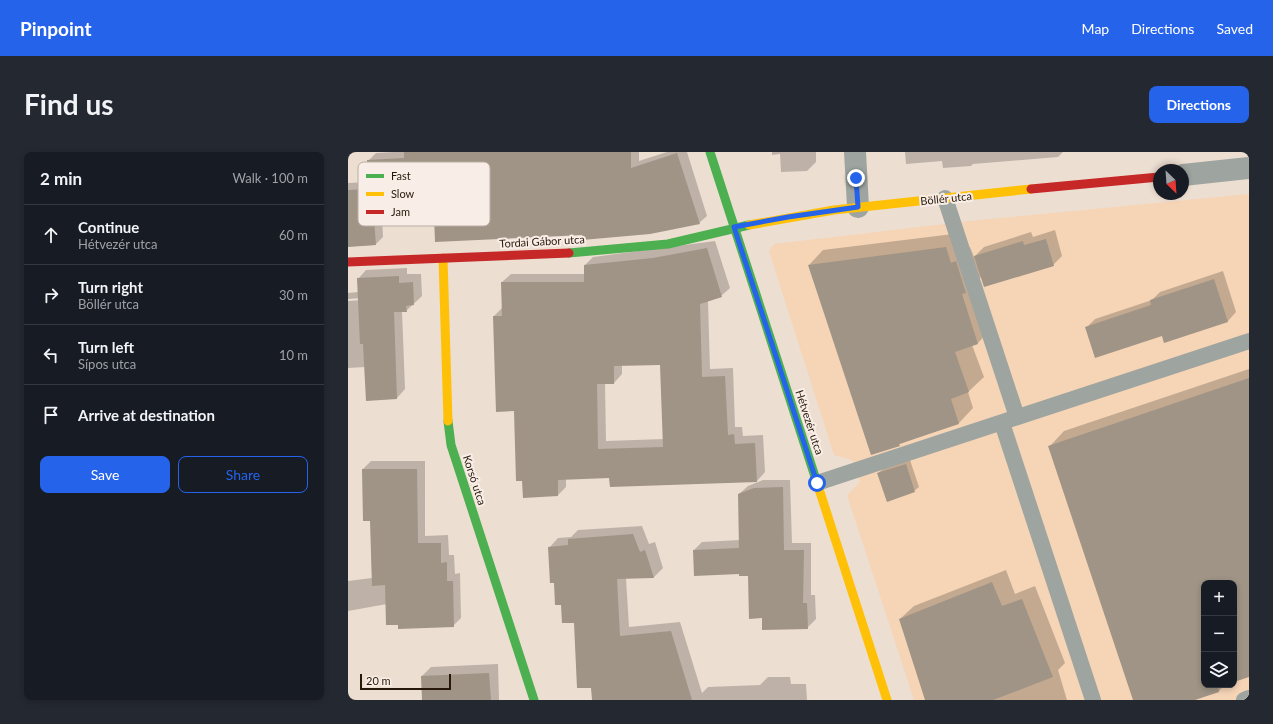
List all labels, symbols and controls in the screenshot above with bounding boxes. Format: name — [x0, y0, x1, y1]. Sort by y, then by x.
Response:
text: Pinpoint — [20, 17, 91, 40]
text: Map — [1082, 20, 1109, 37]
text: Directions — [1131, 20, 1194, 37]
text: Saved — [1216, 20, 1253, 37]
button: Directions — [1149, 86, 1249, 123]
text: Find us — [24, 87, 114, 121]
legend — [358, 162, 490, 226]
north arrow — [1153, 164, 1189, 200]
text: 2 min — [40, 168, 82, 189]
text: Fast — [391, 169, 411, 182]
route end — [847, 169, 865, 187]
text: Walk · 100 m — [232, 170, 308, 186]
text: Slow — [391, 187, 415, 200]
street label: Böllér utca — [920, 189, 972, 207]
text: Jam — [391, 205, 410, 218]
text: Continue — [78, 218, 139, 236]
icon: ahead — [40, 224, 62, 246]
text: 60 m — [279, 227, 308, 243]
street label: Tordai Gábor utca — [499, 232, 585, 250]
text: Hétvezér utca — [78, 236, 158, 252]
text: Turn right — [78, 278, 143, 296]
icon: right — [40, 284, 62, 306]
text: 30 m — [279, 287, 308, 303]
text: Böllér utca — [78, 296, 139, 312]
text: Turn left — [78, 338, 134, 356]
icon: left — [40, 344, 62, 366]
text: 10 m — [279, 347, 308, 363]
text: Sípos utca — [78, 356, 136, 372]
street label: Hétvezér utca — [793, 388, 827, 456]
icon: arrive — [40, 404, 62, 426]
text: Arrive at destination — [78, 406, 215, 424]
street label: Korsó utca — [461, 453, 489, 507]
button: Save — [40, 456, 170, 493]
button: Share — [178, 456, 308, 493]
route start — [808, 474, 826, 492]
map controls — [1201, 580, 1237, 688]
button: + — [1201, 580, 1237, 616]
button: − — [1201, 616, 1237, 652]
button: layers — [1201, 652, 1237, 688]
scale bar — [360, 672, 451, 691]
text: 20 m — [366, 674, 391, 687]

